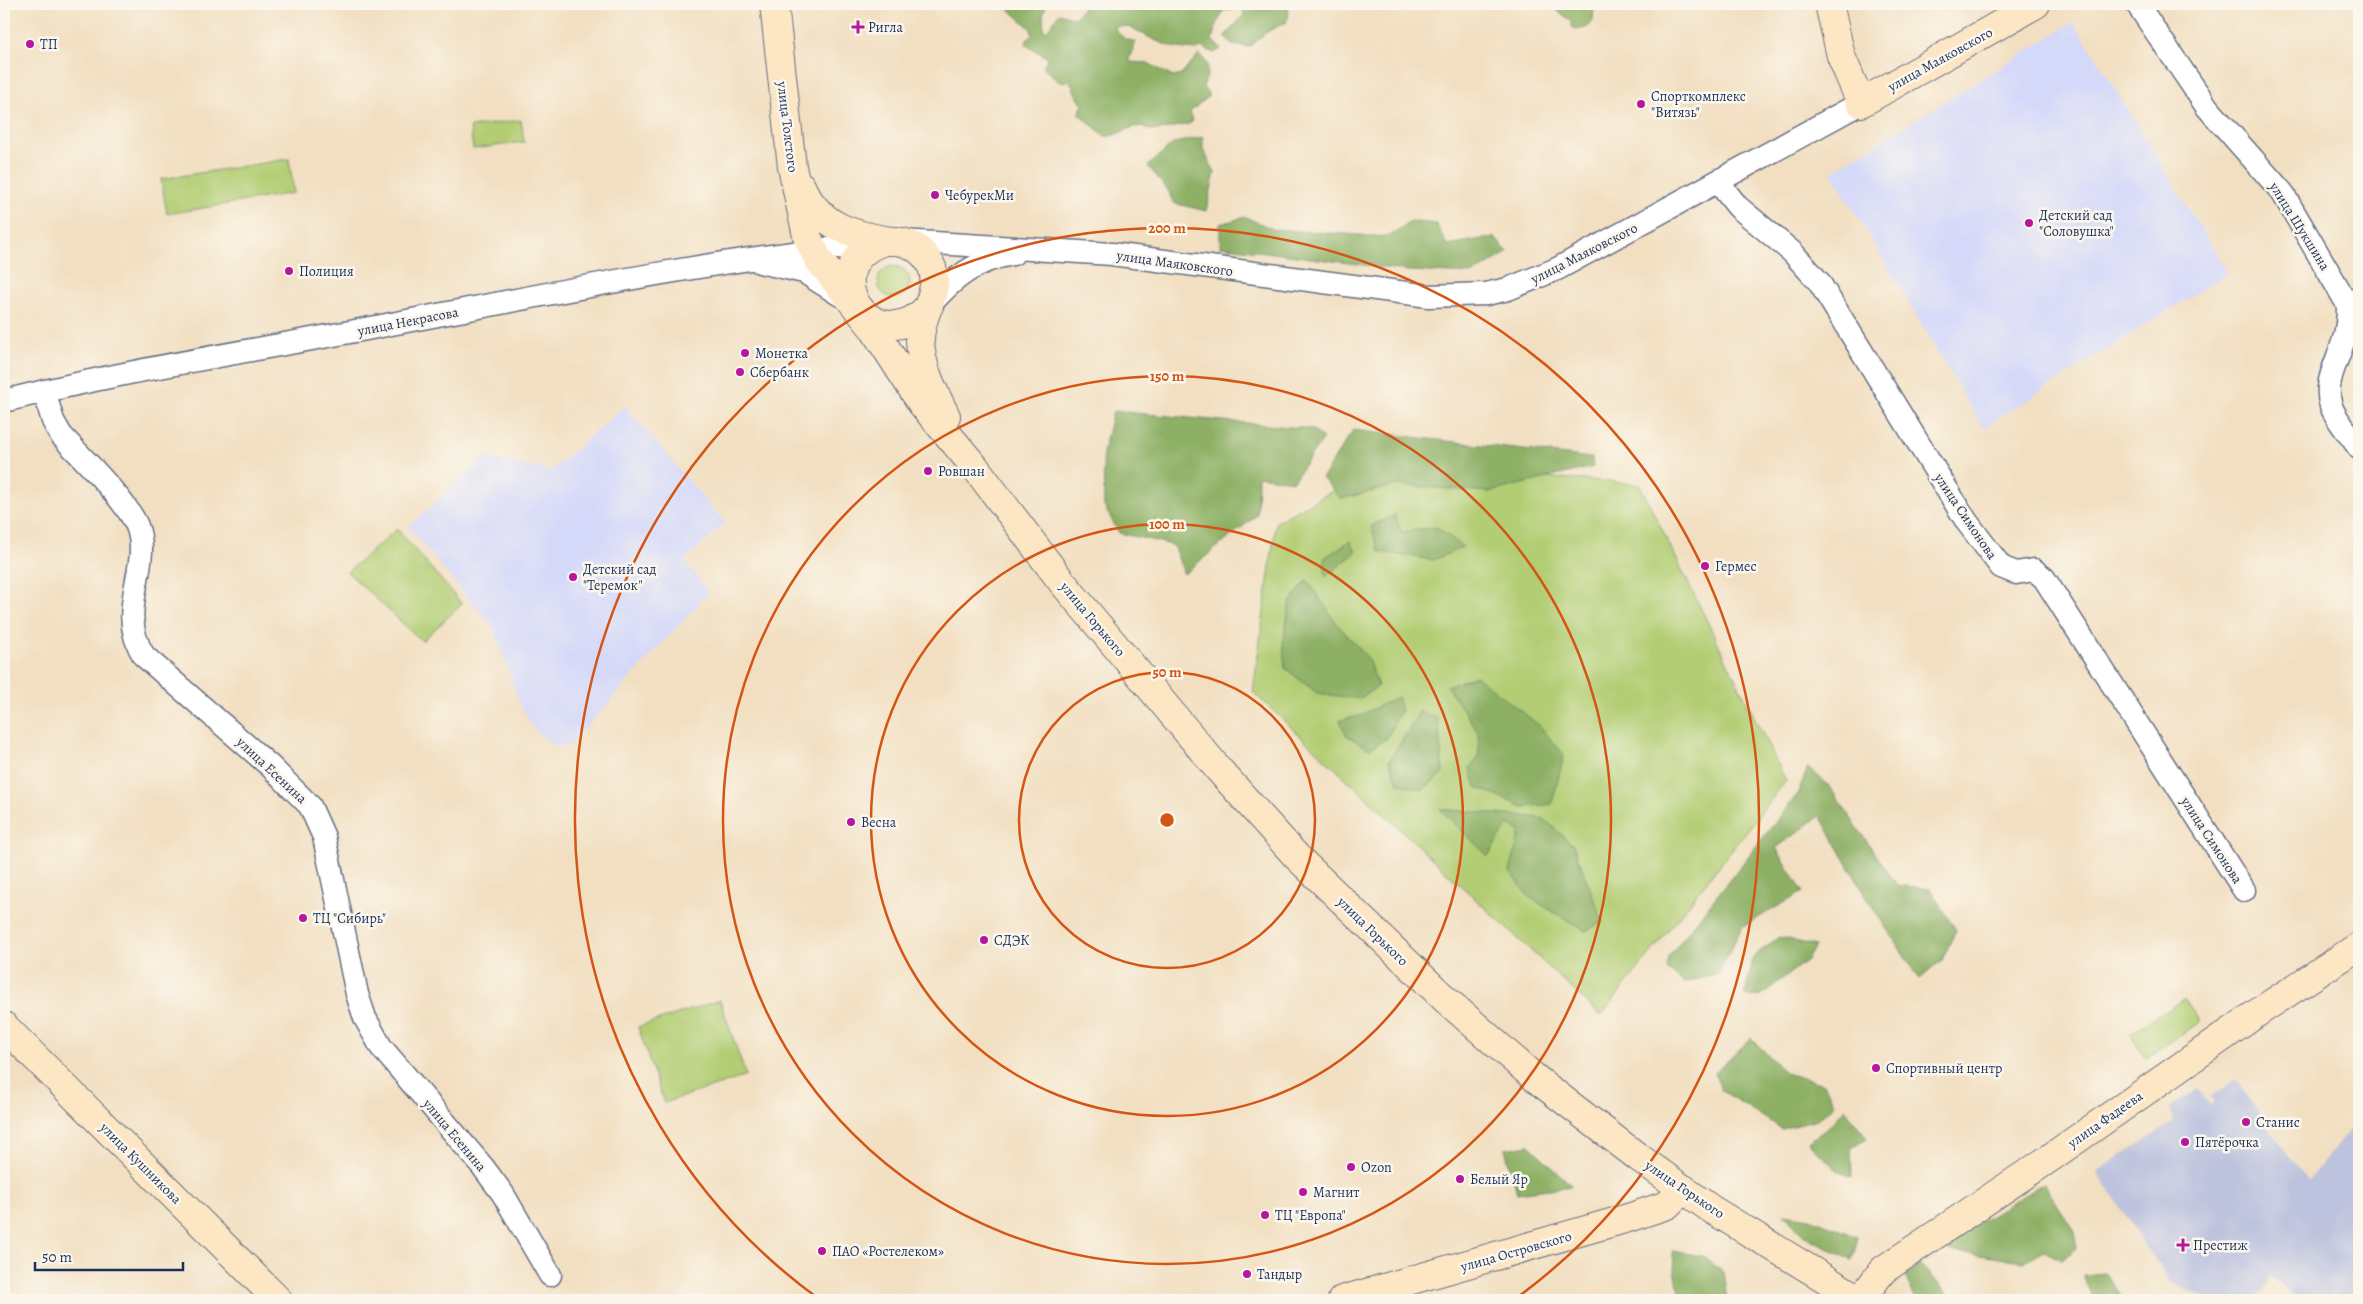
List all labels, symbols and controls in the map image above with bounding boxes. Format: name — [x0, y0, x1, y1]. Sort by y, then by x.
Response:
place label: Ригла — [868, 18, 904, 37]
marker: Ригла — [852, 21, 864, 33]
street label: улица Маяковского — [1883, 23, 1996, 97]
place label: ТП — [40, 35, 58, 54]
marker: ТП — [24, 38, 36, 50]
street label: улица Толстого — [772, 79, 803, 174]
place label: Спорткомплекс "Витязь" — [1651, 87, 1746, 122]
marker: Спорткомплекс "Витязь" — [1635, 98, 1647, 110]
street label: улица Шукшина — [2264, 178, 2335, 275]
place label: ЧебурекМи — [945, 186, 1014, 205]
marker: ЧебурекМи — [929, 189, 941, 201]
place label: Детский сад "Соловушка" — [2039, 206, 2114, 241]
marker: Детский сад "Соловушка" — [2023, 217, 2035, 229]
text: 200 m — [1148, 218, 1186, 238]
street label: улица Маяковского — [1527, 218, 1641, 289]
street label: улица Маяковского — [1115, 246, 1234, 281]
place label: Полиция — [299, 262, 354, 281]
marker: Полиция — [283, 265, 295, 277]
street label: улица Некрасова — [355, 302, 461, 341]
place label: Монетка — [755, 344, 808, 363]
marker: Монетка — [739, 347, 751, 359]
place label: Сбербанк — [750, 363, 809, 382]
marker: Сбербанк — [734, 366, 746, 378]
text: 150 m — [1150, 366, 1185, 386]
place label: Ровшан — [938, 462, 985, 481]
marker: Ровшан — [922, 465, 934, 477]
street label: улица Симонова — [1929, 469, 2002, 563]
text: 100 m — [1149, 514, 1185, 534]
place label: Гермес — [1715, 557, 1757, 576]
place label: Детский сад "Теремок" — [583, 560, 656, 595]
marker: Гермес — [1699, 560, 1711, 572]
marker: Детский сад "Теремок" — [567, 571, 579, 583]
street label: улица Горького — [1055, 577, 1129, 661]
text: 50 m — [1152, 662, 1182, 682]
street label: улица Есенина — [232, 732, 311, 808]
street label: улица Симонова — [2176, 792, 2247, 888]
centre of rings — [1158, 811, 1176, 829]
place label: Весна — [861, 813, 897, 832]
marker: Весна — [845, 816, 857, 828]
street label: улица Горького — [1332, 892, 1412, 970]
place label: ТЦ "Сибирь" — [313, 909, 386, 928]
marker: ТЦ "Сибирь" — [297, 912, 309, 924]
place label: СДЭК — [994, 931, 1029, 950]
marker: СДЭК — [978, 934, 990, 946]
place label: Спортивный центр — [1886, 1059, 2002, 1078]
marker: Спортивный центр — [1870, 1062, 1882, 1074]
street label: улица Фадеева — [2063, 1086, 2147, 1153]
street label: улица Есенина — [418, 1094, 491, 1176]
place label: Станис — [2256, 1113, 2300, 1132]
marker: Станис — [2240, 1116, 2252, 1128]
street label: улица Кушникова — [95, 1118, 186, 1209]
place label: Пятёрочка — [2195, 1133, 2259, 1152]
marker: Пятёрочка — [2179, 1136, 2191, 1148]
street label: улица Горького — [1640, 1155, 1728, 1223]
place label: Ozon — [1361, 1158, 1392, 1177]
marker: Ozon — [1345, 1161, 1357, 1173]
place label: Белый Яр — [1470, 1170, 1528, 1189]
marker: Белый Яр — [1454, 1173, 1466, 1185]
place label: Магнит — [1313, 1183, 1360, 1202]
marker: Магнит — [1297, 1186, 1309, 1198]
place label: ТЦ "Европа" — [1275, 1206, 1346, 1225]
marker: ТЦ "Европа" — [1259, 1209, 1271, 1221]
street label: улица Островского — [1457, 1227, 1574, 1277]
place label: Престиж — [2193, 1236, 2248, 1255]
scale bar — [35, 1239, 182, 1271]
marker: Престиж — [2177, 1239, 2189, 1251]
place label: ПАО «Ростелеком» — [832, 1242, 944, 1261]
marker: ПАО «Ростелеком» — [816, 1245, 828, 1257]
text: 50 m — [42, 1247, 72, 1267]
place label: Тандыр — [1257, 1265, 1302, 1284]
marker: Тандыр — [1241, 1268, 1253, 1280]

